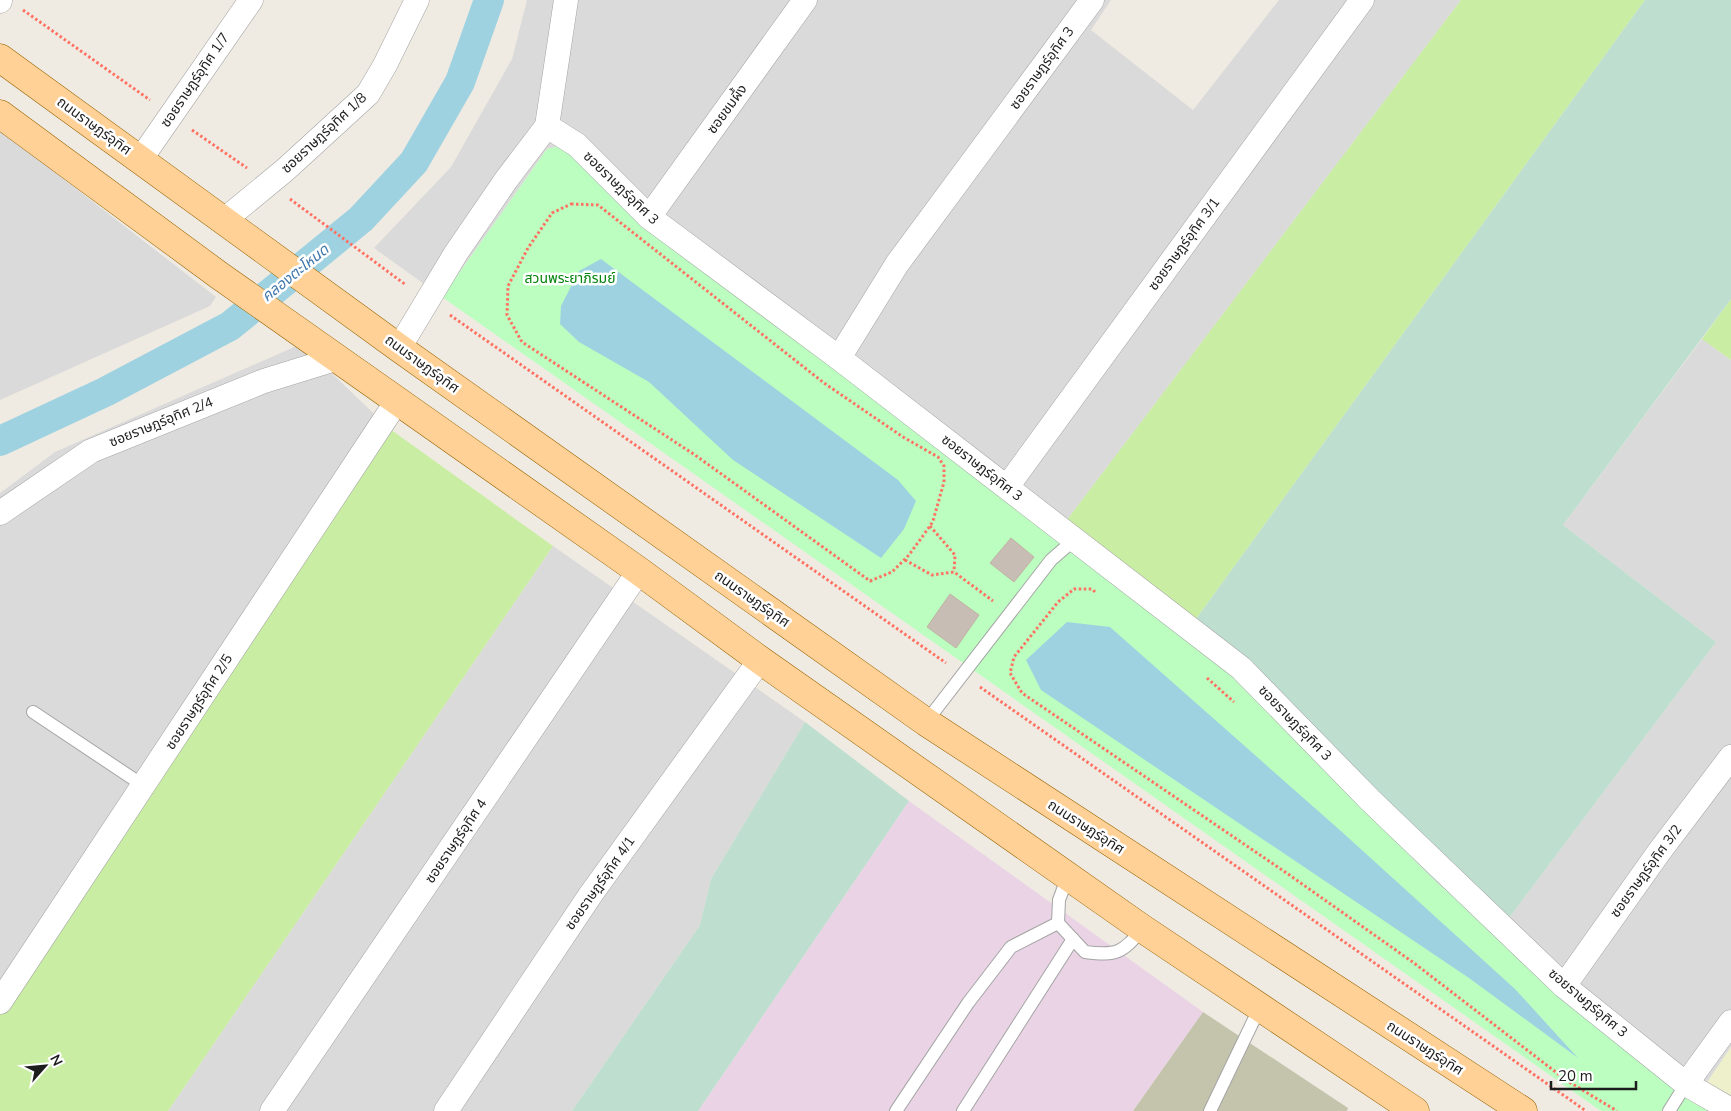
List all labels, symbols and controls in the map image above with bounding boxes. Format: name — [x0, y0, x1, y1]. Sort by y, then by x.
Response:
street label: ซอยราษฎร์อุทิศ 3 — [1005, 23, 1079, 113]
street label: ซอยราษฎร์อุทิศ 1/7 — [156, 29, 234, 131]
street label: ซอยชมผึ้ง — [702, 80, 751, 138]
street label: ซอยราษฎร์อุทิศ 1/8 — [277, 88, 371, 178]
street label: ถนนราษฎร์อุทิศ — [53, 93, 135, 160]
street label: ซอยราษฎร์อุทิศ 3 — [579, 147, 663, 229]
street label: ซอยราษฎร์อุทิศ 3/1 — [1144, 194, 1224, 294]
water label: คลองตะโหนด — [257, 239, 333, 306]
park label: สวนพระยาภิรมย์ — [525, 269, 616, 288]
street label: ถนนราษฎร์อุทิศ — [381, 331, 463, 398]
street label: ซอยราษฎร์อุทิศ 2/4 — [106, 392, 216, 452]
street label: ซอยราษฎร์อุทิศ 3 — [937, 430, 1027, 506]
street label: ถนนราษฎร์อุทิศ — [711, 566, 794, 632]
street label: ซอยราษฎร์อุทิศ 2/5 — [161, 650, 237, 754]
street label: ซอยราษฎร์อุทิศ 3 — [1254, 681, 1336, 765]
street label: ซอยราษฎร์อุทิศ 4 — [421, 795, 491, 887]
street label: ถนนราษฎร์อุทิศ — [1044, 795, 1128, 859]
street label: ซอยราษฎร์อุทิศ 3/2 — [1606, 821, 1686, 921]
street label: ซอยราษฎร์อุทิศ 4/1 — [560, 832, 640, 934]
street label: ซอยราษฎร์อุทิศ 3 — [1544, 964, 1632, 1042]
street label: ถนนราษฎร์อุทิศ — [1383, 1016, 1467, 1080]
north arrow — [20, 1041, 70, 1091]
text: N — [45, 1051, 67, 1069]
scale bar — [1551, 1058, 1636, 1090]
text: 20 m — [1558, 1066, 1593, 1086]

